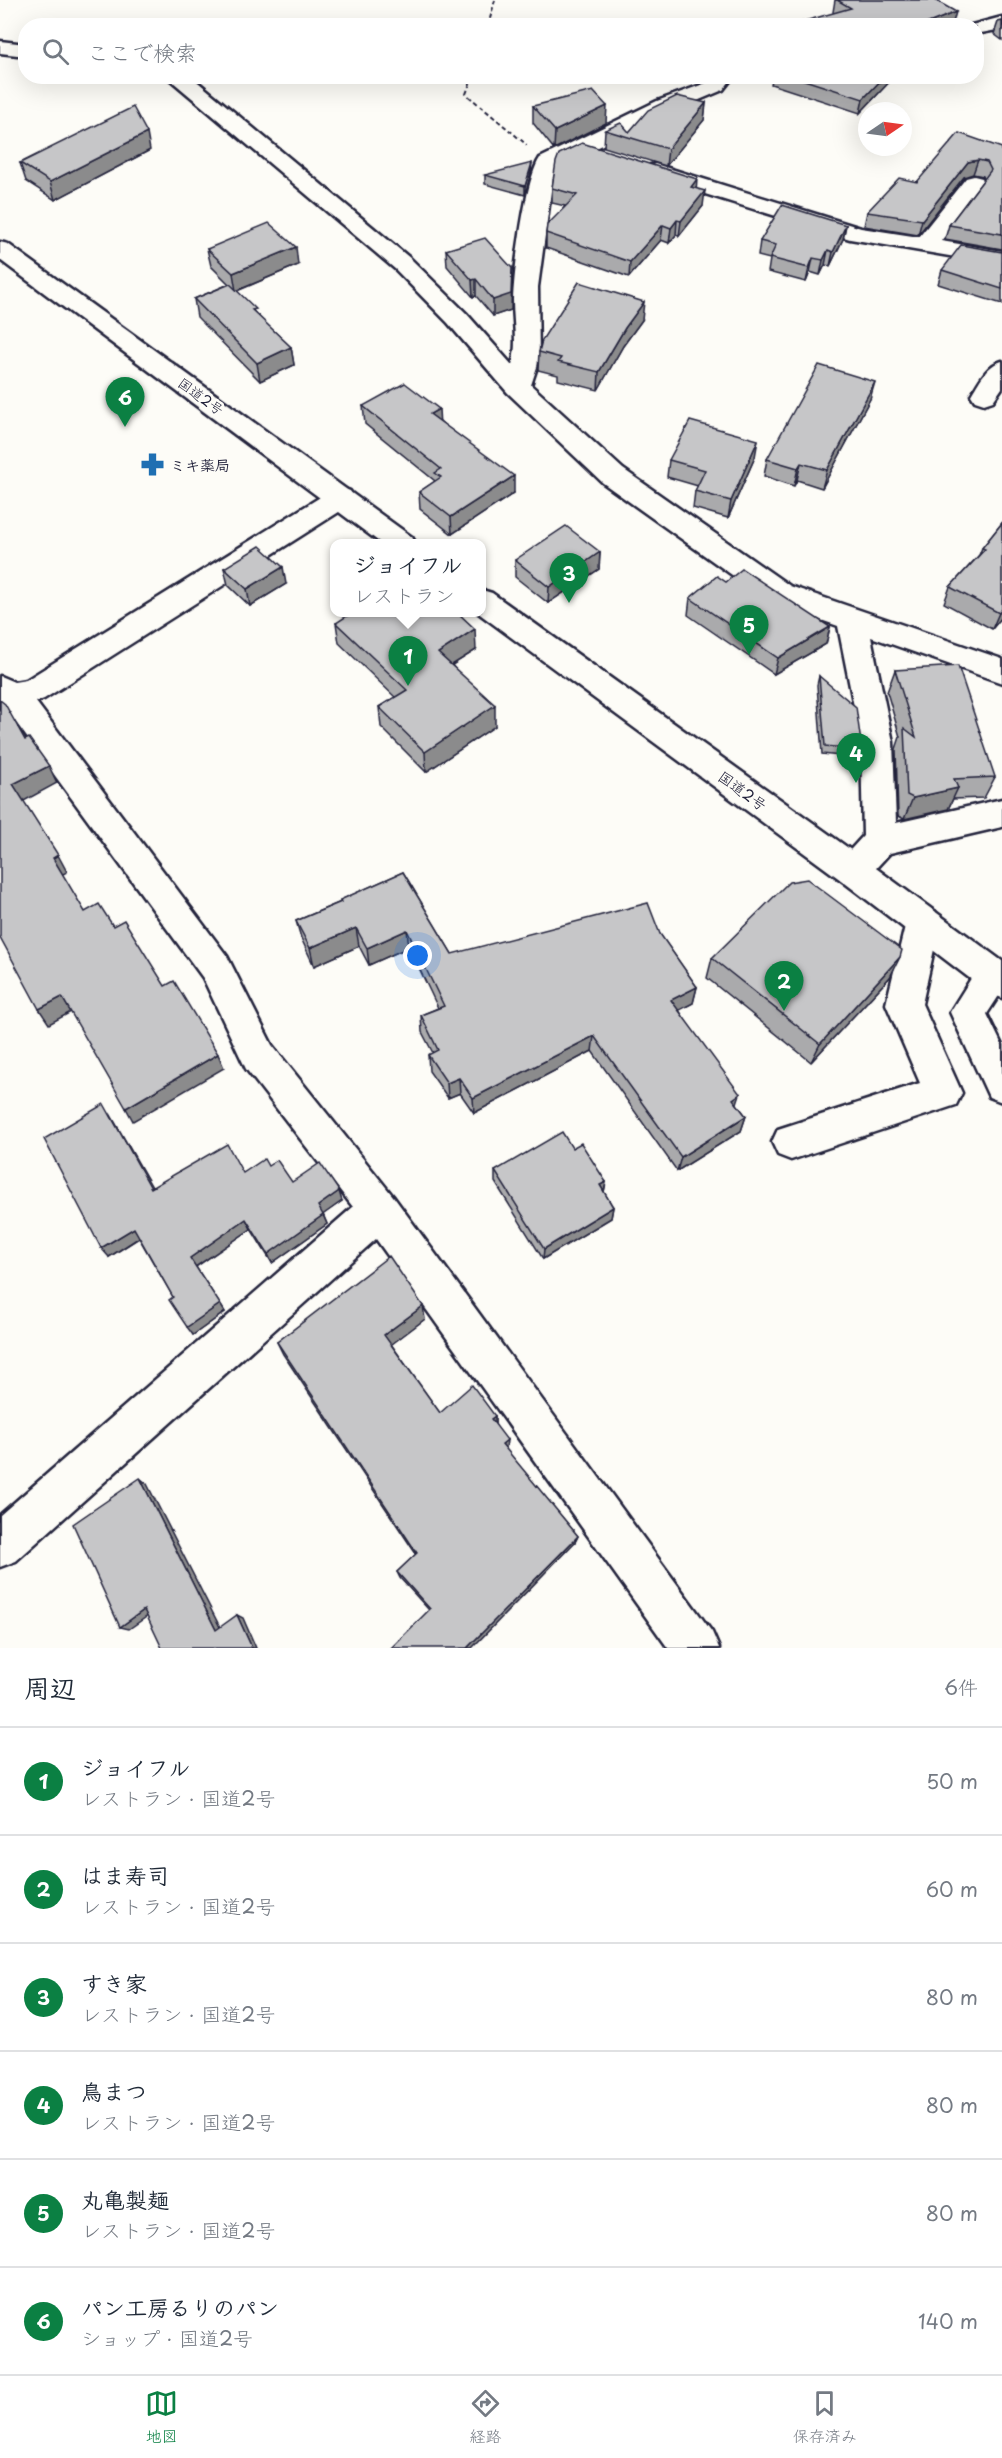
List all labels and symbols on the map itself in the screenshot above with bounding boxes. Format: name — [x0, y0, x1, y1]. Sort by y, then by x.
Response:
north arrow — [858, 102, 912, 156]
street label: 国道2号 — [174, 372, 228, 420]
pin: 6 — [106, 378, 144, 427]
pharmacy icon: ミキ薬局 — [139, 451, 165, 477]
place label: ミキ薬局 — [170, 453, 230, 476]
pin: 3 — [550, 554, 588, 603]
pin: 5 — [730, 606, 768, 655]
pin: 1 — [388, 636, 428, 686]
pin: 4 — [836, 734, 876, 783]
street label: 国道2号 — [714, 764, 772, 816]
your location — [403, 941, 432, 970]
pin: 2 — [764, 962, 804, 1011]

